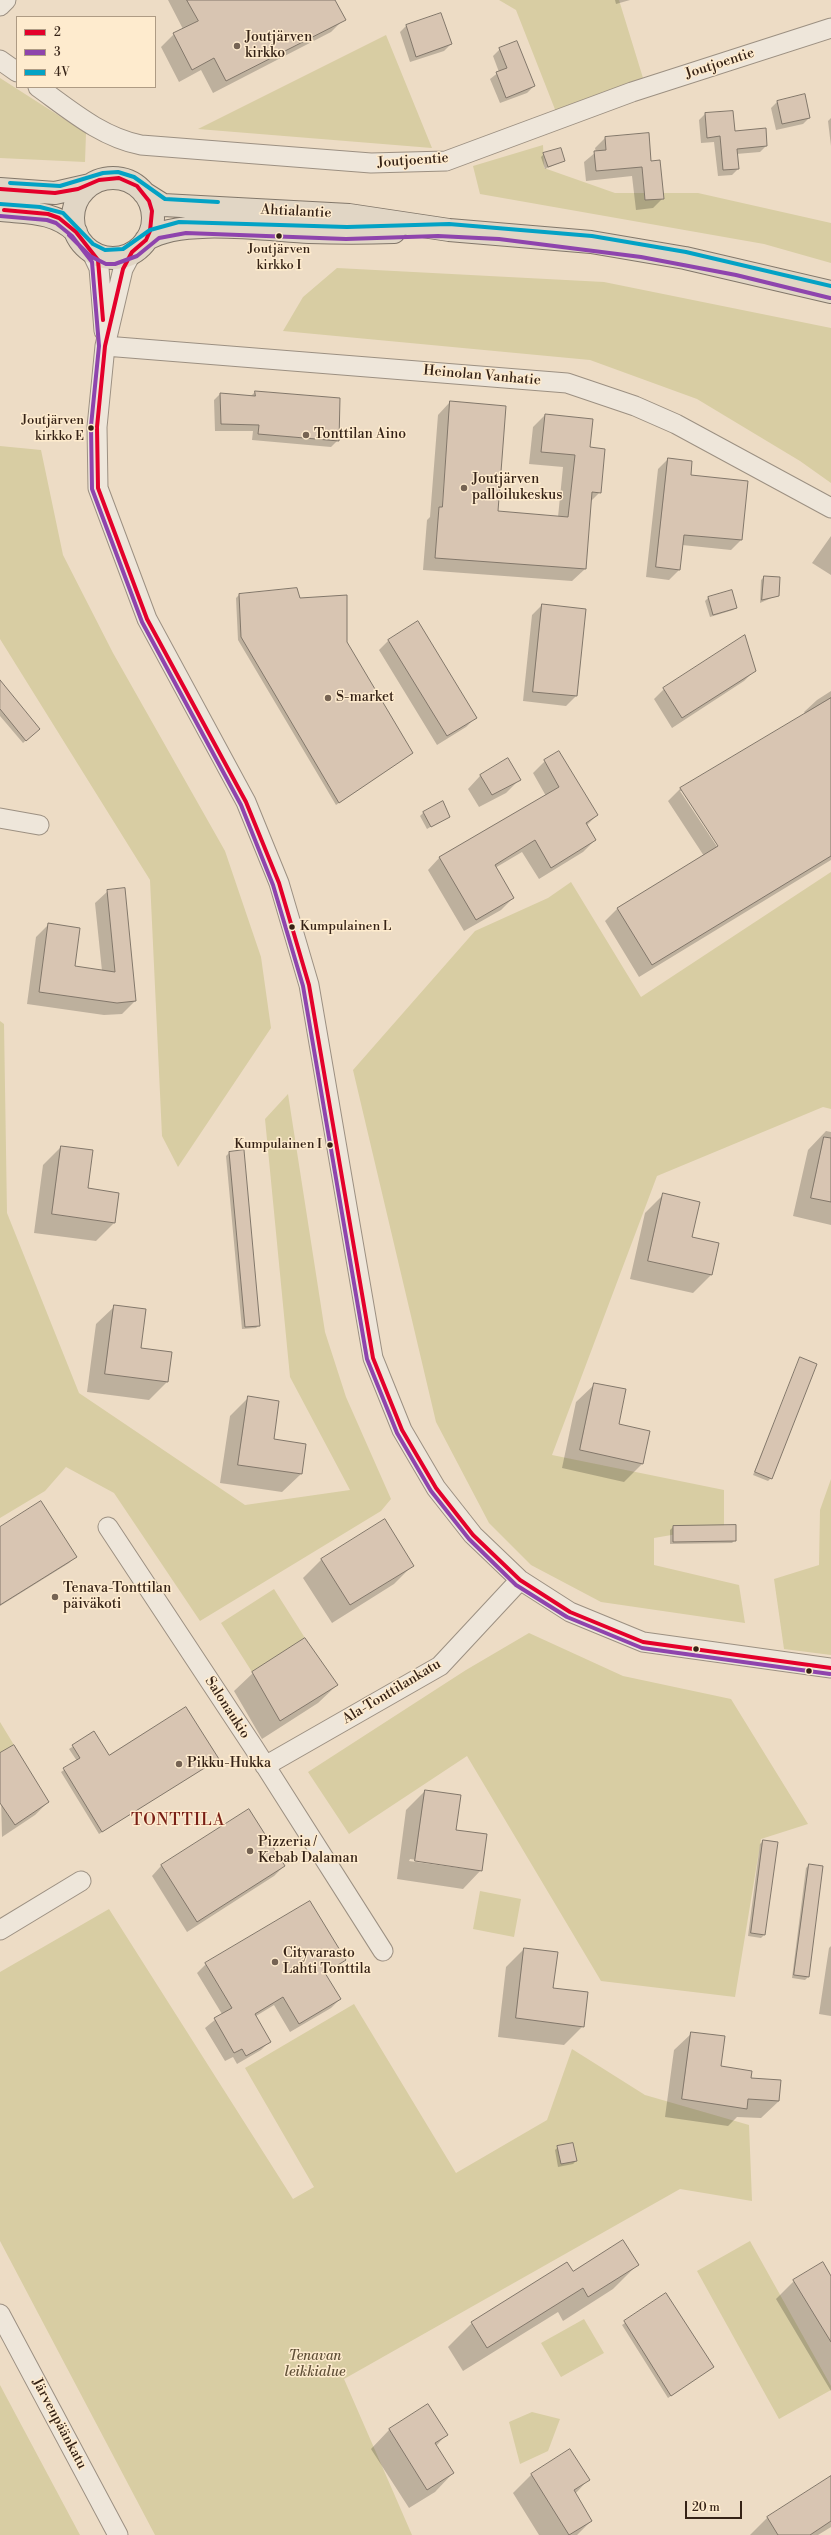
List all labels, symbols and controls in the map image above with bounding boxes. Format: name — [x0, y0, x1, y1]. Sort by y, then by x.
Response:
legend — [16, 16, 156, 88]
text: 2 — [54, 25, 61, 40]
place label: Joutjärven kirkko — [245, 30, 312, 62]
marker: Joutjärven kirkko — [232, 41, 242, 51]
text: 3 — [54, 45, 61, 60]
street label: Joutjoentie — [683, 45, 757, 83]
text: 4V — [54, 65, 70, 80]
street label: Joutjoentie — [377, 150, 449, 172]
street label: Ahtialantie — [260, 202, 332, 222]
marker: Joutjärven kirkko I — [274, 231, 284, 241]
place label: Joutjärven kirkko I — [248, 242, 310, 273]
street label: Heinolan Vanhatie — [423, 362, 541, 390]
place label: Joutjärven kirkko E — [22, 413, 84, 444]
marker: Joutjärven kirkko E — [86, 423, 96, 433]
place label: Tonttilan Aino — [314, 427, 406, 443]
marker: Tonttilan Aino — [301, 430, 311, 440]
place label: Joutjärven palloilukeskus — [472, 472, 562, 504]
marker: Joutjärven palloilukeskus — [459, 483, 469, 493]
place label: S-market — [336, 690, 394, 706]
marker: S-market — [323, 693, 333, 703]
place label: Kumpulainen L — [300, 919, 391, 935]
marker: Kumpulainen L — [287, 922, 297, 932]
place label: Kumpulainen I — [234, 1137, 322, 1153]
marker: Kumpulainen I — [325, 1140, 335, 1150]
place label: Tenava-Tonttilan päiväkoti — [63, 1581, 171, 1614]
marker: Tenava-Tonttilan päiväkoti — [50, 1592, 60, 1602]
unlabelled marker — [691, 1644, 701, 1654]
street label: Ala-Tonttilankatu — [340, 1656, 444, 1728]
unlabelled marker — [804, 1666, 814, 1676]
street label: Salonaukio — [201, 1674, 253, 1742]
place label: Pikku-Hukka — [187, 1756, 271, 1772]
marker: Pikku-Hukka — [174, 1759, 184, 1769]
district label: TONTTILA — [131, 1811, 225, 1831]
place label: Pizzeria / Kebab Dalaman — [258, 1835, 358, 1868]
marker: Pizzeria / Kebab Dalaman — [245, 1846, 255, 1856]
place label: Cityvarasto Lahti Tonttila — [283, 1946, 371, 1978]
marker: Cityvarasto Lahti Tonttila — [270, 1957, 280, 1967]
park label: Tenavan leikkialue — [284, 2349, 346, 2382]
street label: Järvenpäänkatu — [28, 2376, 90, 2472]
scale bar — [687, 2493, 744, 2519]
text: 20 m — [692, 2500, 720, 2515]

